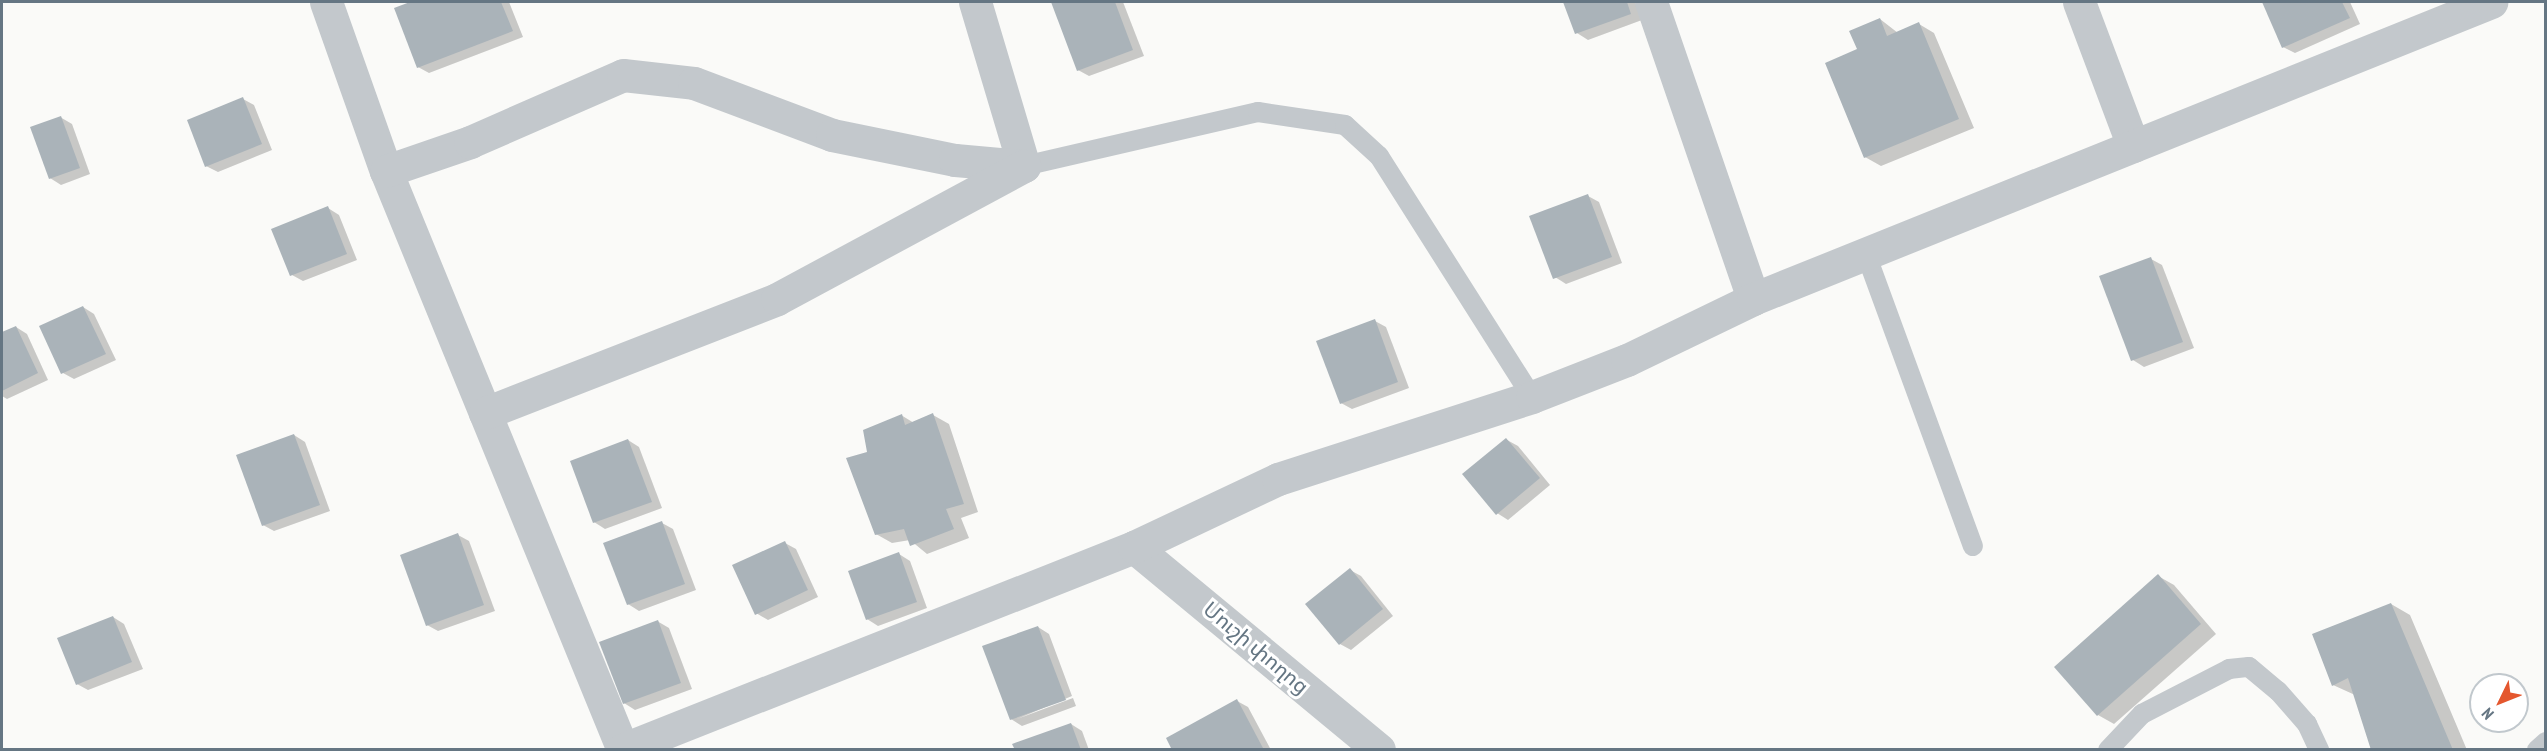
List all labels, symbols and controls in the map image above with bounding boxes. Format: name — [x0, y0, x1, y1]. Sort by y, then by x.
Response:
street label: Մուշի փողոց — [1198, 597, 1314, 699]
north arrow — [2469, 673, 2529, 733]
text: N — [2477, 704, 2498, 724]

